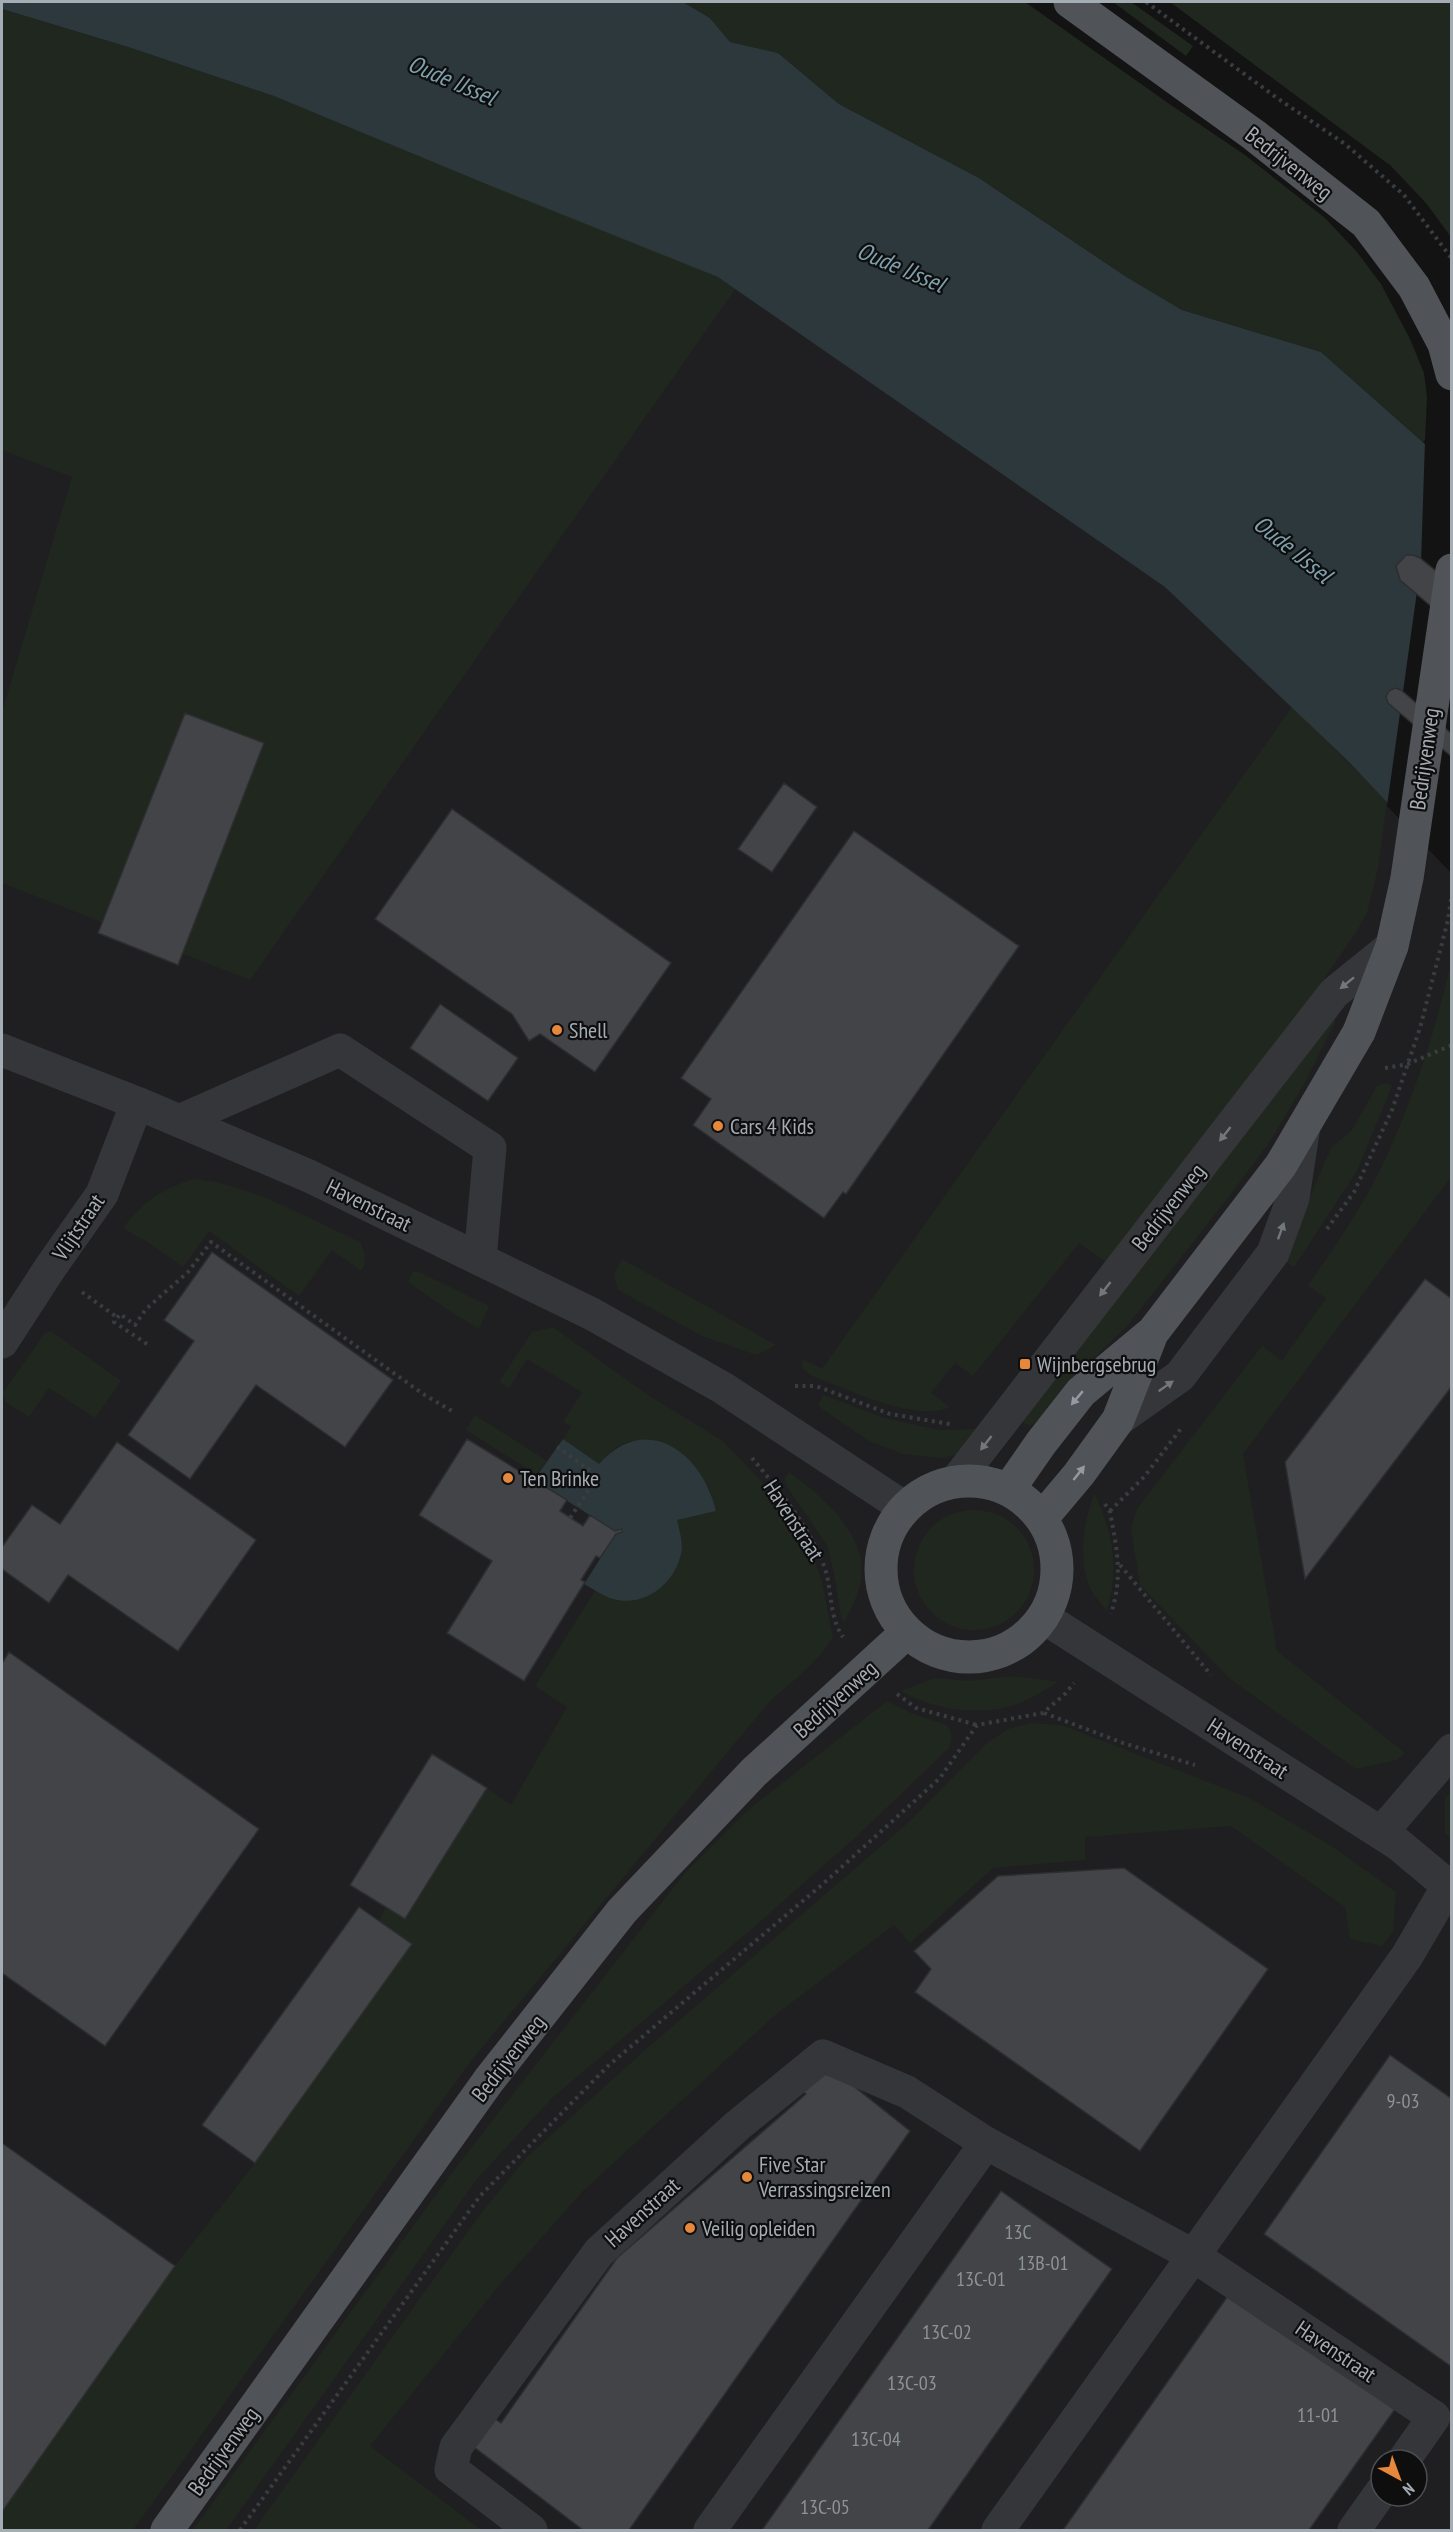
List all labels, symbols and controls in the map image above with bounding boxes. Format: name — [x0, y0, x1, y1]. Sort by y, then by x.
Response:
water label: Oude IJssel — [404, 48, 503, 113]
street label: Bedrijvenweg — [1240, 120, 1338, 206]
water label: Oude IJssel — [853, 235, 952, 300]
water label: Oude IJssel — [1247, 508, 1340, 592]
street label: Bedrijvenweg — [1403, 706, 1445, 812]
one-way arrow — [1339, 976, 1354, 988]
place label: Shell — [569, 1016, 608, 1044]
marker: Shell — [550, 1023, 564, 1037]
place label: Cars 4 Kids — [730, 1112, 814, 1140]
marker: Cars 4 Kids — [711, 1119, 725, 1133]
one-way arrow — [1219, 1127, 1231, 1142]
street label: Bedrijvenweg — [1125, 1158, 1211, 1256]
street label: Havenstraat — [322, 1172, 416, 1238]
street label: Vlijtstraat — [45, 1188, 110, 1266]
one-way arrow — [1277, 1222, 1286, 1240]
one-way arrow — [1100, 1281, 1112, 1296]
place label: Wijnbergsebrug — [1037, 1350, 1156, 1378]
marker: Wijnbergsebrug — [1018, 1357, 1032, 1371]
one-way arrow — [1158, 1380, 1174, 1392]
one-way arrow — [1071, 1390, 1084, 1405]
one-way arrow — [980, 1435, 992, 1451]
place label: Ten Brinke — [520, 1464, 599, 1492]
one-way arrow — [1073, 1465, 1086, 1481]
marker: Ten Brinke — [501, 1471, 515, 1485]
street label: Havenstraat — [757, 1474, 831, 1566]
street label: Bedrijvenweg — [787, 1654, 883, 1744]
street label: Havenstraat — [1202, 1711, 1294, 1785]
street label: Bedrijvenweg — [465, 2009, 551, 2107]
house number: 9-03 — [1387, 2088, 1419, 2114]
place label: Five Star Verrassingsreizen — [758, 2150, 891, 2203]
marker: Five Star Verrassingsreizen — [740, 2170, 754, 2184]
street label: Havenstraat — [599, 2171, 685, 2253]
place label: Veilig opleiden — [701, 2214, 815, 2242]
house number: 13C — [1004, 2219, 1032, 2245]
marker: Veilig opleiden — [683, 2221, 697, 2235]
house number: 13B-01 — [1017, 2250, 1069, 2276]
house number: 13C-01 — [956, 2266, 1006, 2292]
street label: Havenstraat — [1290, 2314, 1382, 2388]
house number: 13C-02 — [922, 2319, 972, 2345]
house number: 13C-03 — [887, 2370, 937, 2396]
street label: Bedrijvenweg — [181, 2401, 265, 2501]
house number: 11-01 — [1297, 2402, 1339, 2428]
house number: 13C-04 — [851, 2426, 901, 2452]
north arrow — [1369, 2448, 1429, 2508]
text: N — [1399, 2479, 1419, 2500]
house number: 13C-05 — [800, 2494, 850, 2520]

